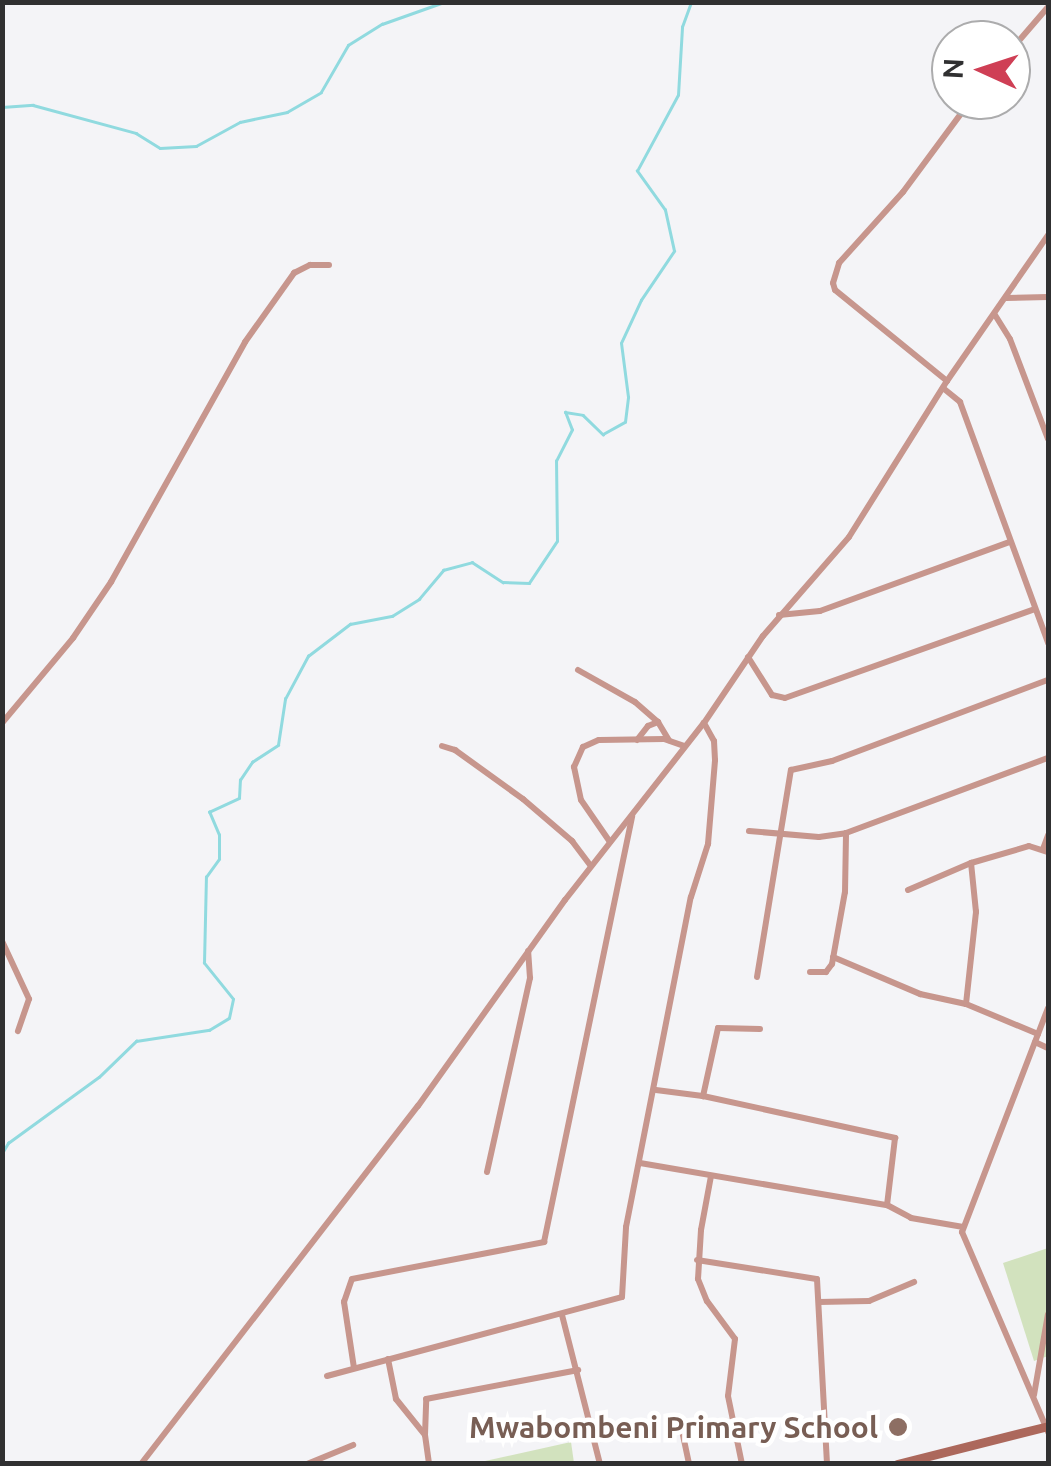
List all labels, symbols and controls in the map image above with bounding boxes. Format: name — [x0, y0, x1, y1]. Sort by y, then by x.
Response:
north arrow — [931, 20, 1031, 120]
text: N — [937, 57, 969, 80]
place label: Mwabombeni Primary School — [469, 1409, 878, 1445]
marker: Mwabombeni Primary School — [887, 1416, 909, 1438]

